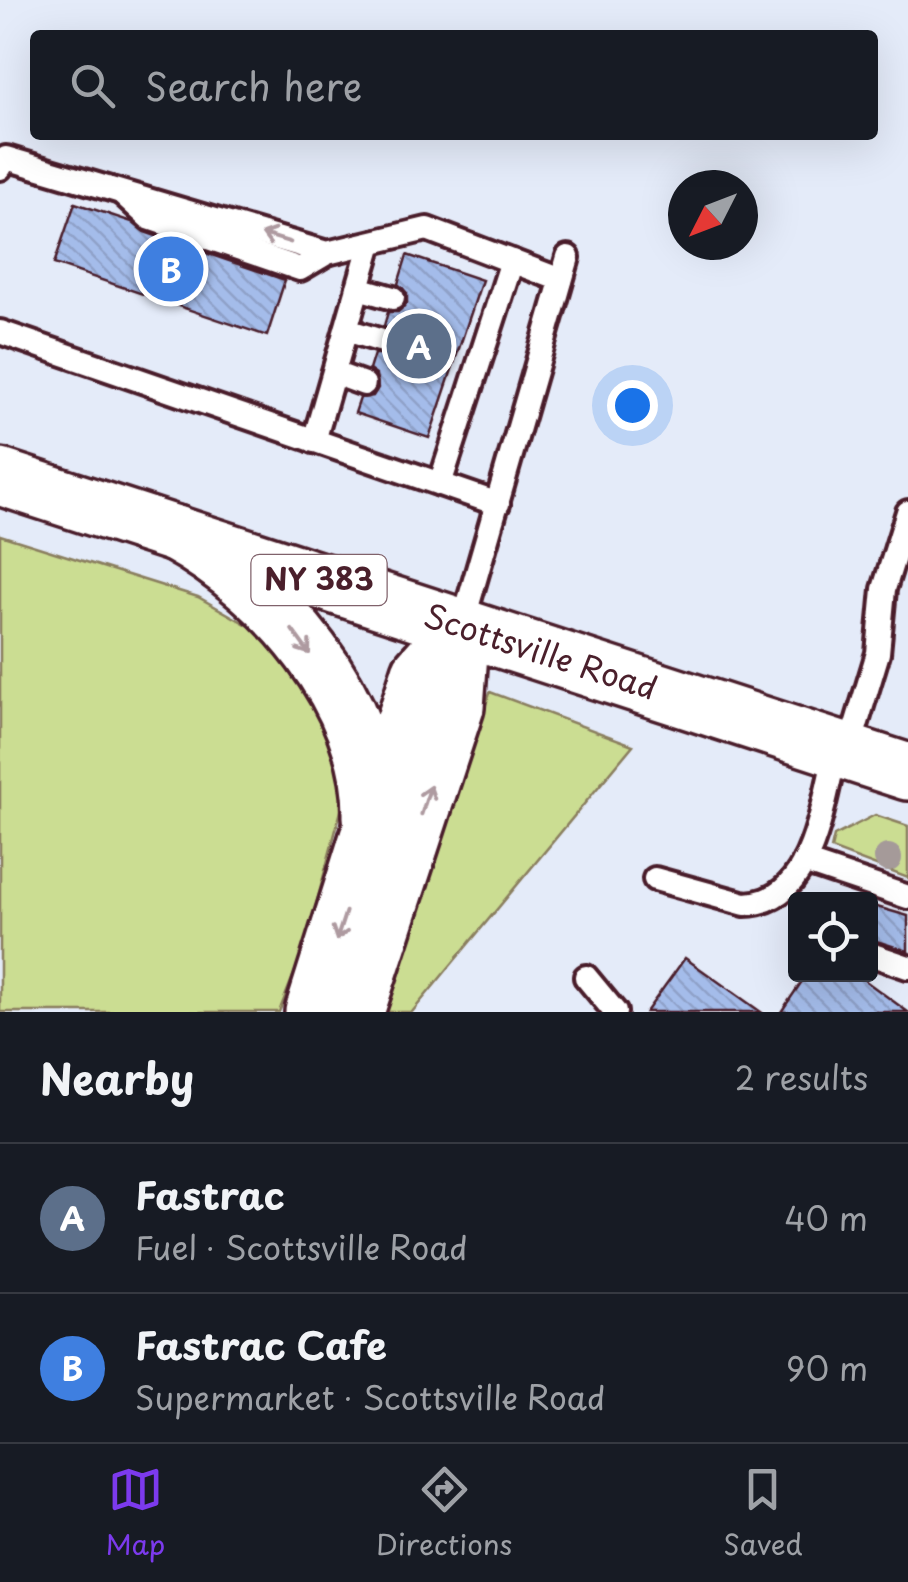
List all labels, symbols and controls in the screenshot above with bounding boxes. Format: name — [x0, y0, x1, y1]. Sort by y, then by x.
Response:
search box — [30, 30, 878, 140]
text: Search here — [145, 57, 362, 114]
icon: search — [65, 58, 120, 113]
north arrow — [668, 170, 758, 260]
one-way arrow — [260, 228, 292, 246]
pin: B — [138, 232, 204, 306]
pin: A — [386, 308, 452, 384]
your location — [607, 380, 658, 431]
road number: NY 383 — [252, 555, 386, 605]
street label: Scottsville Road — [418, 590, 664, 711]
one-way arrow — [291, 628, 312, 656]
one-way arrow — [418, 785, 436, 817]
map controls — [788, 892, 878, 982]
button: locate — [788, 892, 878, 982]
one-way arrow — [331, 909, 349, 941]
text: Nearby — [40, 1046, 194, 1109]
text: 2 results — [735, 1053, 868, 1101]
text: Fastrac — [135, 1166, 285, 1223]
text: A — [60, 1194, 85, 1242]
text: 40 m — [784, 1194, 868, 1242]
text: Fuel · Scottsville Road — [135, 1223, 468, 1271]
text: Fastrac Cafe — [135, 1316, 387, 1373]
text: B — [62, 1344, 83, 1392]
text: 90 m — [786, 1344, 868, 1392]
text: Supermarket · Scottsville Road — [135, 1373, 605, 1421]
tab: Map — [105, 1462, 165, 1565]
tab: Directions — [376, 1462, 512, 1565]
tab: Saved — [723, 1462, 803, 1565]

